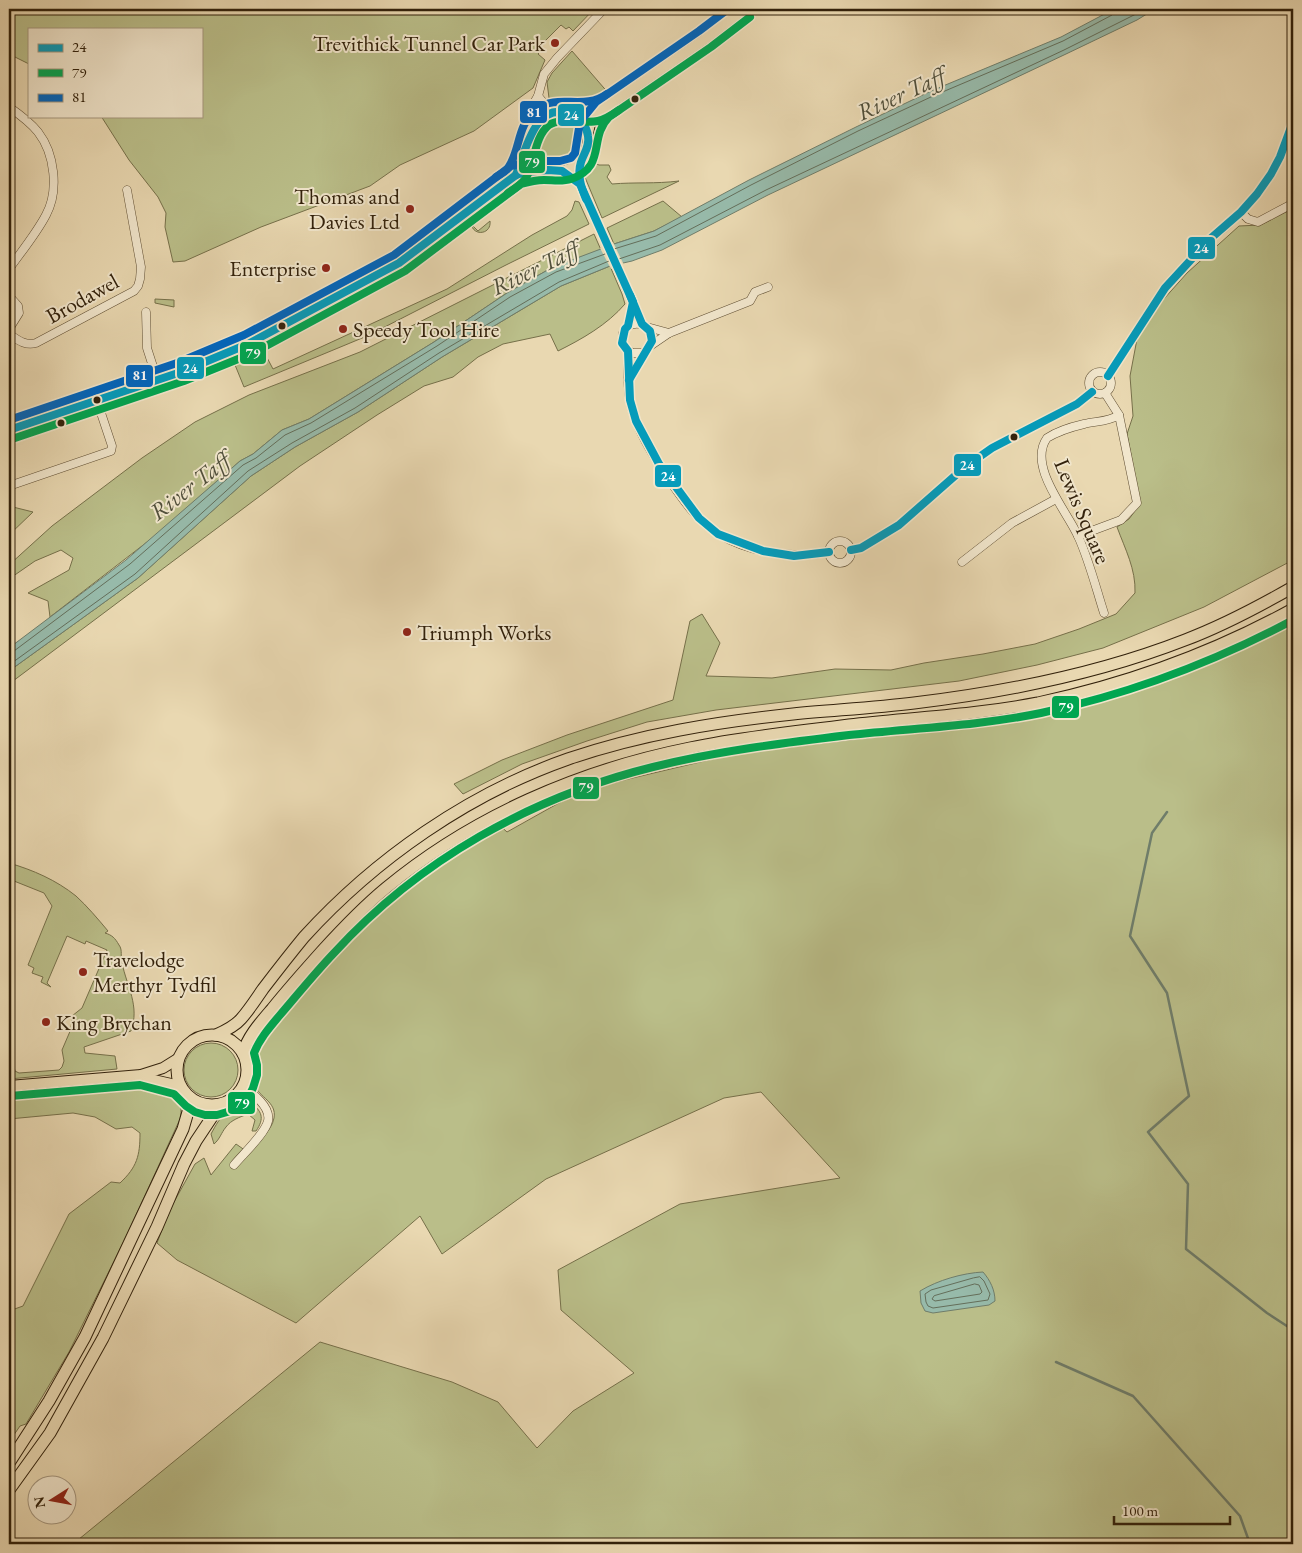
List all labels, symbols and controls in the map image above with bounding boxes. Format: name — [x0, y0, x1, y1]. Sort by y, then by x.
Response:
legend — [28, 28, 202, 118]
place label: Trevithick Tunnel Car Park — [313, 29, 546, 58]
text: 24 — [72, 37, 87, 56]
marker: Trevithick Tunnel Car Park — [549, 37, 561, 49]
water label: River Taff — [851, 57, 955, 128]
text: 79 — [72, 63, 86, 82]
text: 81 — [72, 87, 86, 106]
unlabelled marker — [630, 94, 640, 104]
line badge: 81 — [519, 100, 548, 124]
text: 81 — [527, 103, 541, 121]
line badge: 24 — [557, 103, 585, 127]
text: 24 — [564, 106, 579, 124]
line badge: 79 — [518, 150, 546, 174]
text: 79 — [525, 153, 540, 171]
place label: Thomas and Davies Ltd — [294, 182, 401, 236]
marker: Thomas and Davies Ltd — [404, 203, 416, 215]
water label: River Taff — [485, 230, 589, 302]
line badge: 24 — [1187, 236, 1216, 260]
text: 24 — [1194, 239, 1209, 257]
place label: Enterprise — [229, 254, 316, 283]
marker: Enterprise — [320, 262, 332, 274]
street label: Brodawel — [41, 267, 124, 330]
place label: Speedy Tool Hire — [353, 315, 500, 344]
unlabelled marker — [277, 321, 287, 331]
marker: Speedy Tool Hire — [337, 323, 349, 335]
line badge: 79 — [239, 341, 267, 365]
text: 79 — [246, 344, 261, 362]
line badge: 24 — [176, 356, 205, 380]
text: 24 — [183, 359, 198, 377]
line badge: 81 — [125, 364, 154, 388]
text: 81 — [133, 366, 147, 384]
unlabelled marker — [92, 395, 102, 405]
unlabelled marker — [56, 418, 66, 428]
unlabelled marker — [1009, 432, 1019, 442]
water label: River Taff — [143, 441, 241, 527]
line badge: 24 — [953, 453, 982, 477]
street label: Lewis Square — [1047, 454, 1118, 569]
text: 24 — [960, 456, 975, 474]
line badge: 24 — [654, 464, 682, 488]
text: 24 — [661, 467, 676, 485]
place label: Triumph Works — [417, 618, 551, 647]
marker: Triumph Works — [401, 626, 413, 638]
line badge: 79 — [1051, 695, 1080, 719]
text: 79 — [1059, 698, 1074, 716]
line badge: 79 — [572, 776, 600, 800]
text: 79 — [579, 778, 594, 796]
place label: Travelodge Merthyr Tydfil — [93, 945, 217, 999]
marker: Travelodge Merthyr Tydfil — [77, 966, 89, 978]
place label: King Brychan — [56, 1008, 172, 1037]
marker: King Brychan — [40, 1016, 52, 1028]
line badge: 79 — [227, 1091, 256, 1115]
text: 79 — [235, 1094, 250, 1112]
north arrow — [28, 1476, 78, 1526]
scale bar — [1114, 1493, 1231, 1525]
text: N — [29, 1495, 49, 1510]
text: 100 m — [1122, 1501, 1159, 1520]

